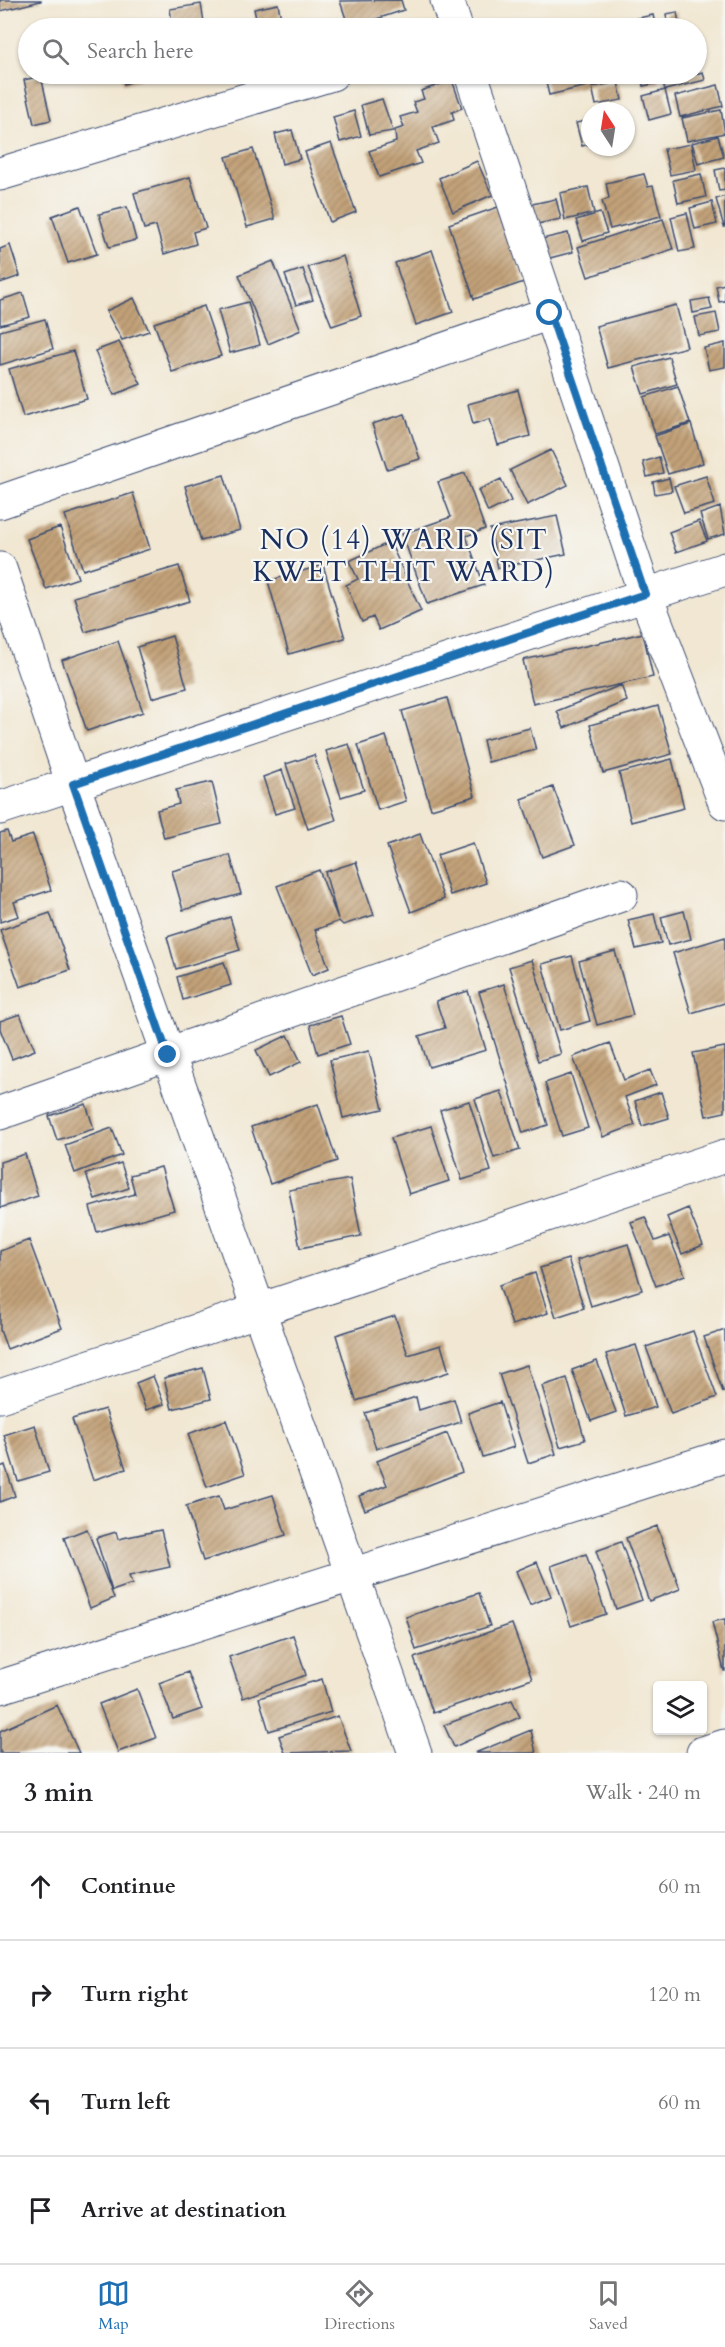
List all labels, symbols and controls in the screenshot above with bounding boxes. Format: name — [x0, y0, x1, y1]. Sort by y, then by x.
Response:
search box — [18, 18, 707, 84]
icon: search — [39, 35, 72, 68]
text: Search here — [87, 36, 194, 66]
north arrow — [581, 102, 635, 156]
route start — [536, 299, 562, 325]
district label: NO (14) WARD (SIT KWET THIT WARD) — [252, 521, 556, 591]
route end — [154, 1041, 180, 1067]
map controls — [653, 1681, 707, 1735]
button: layers — [653, 1681, 707, 1735]
text: 3 min — [24, 1775, 93, 1810]
text: Walk · 240 m — [586, 1779, 701, 1806]
icon: ahead — [24, 1870, 57, 1903]
text: Continue — [81, 1871, 176, 1901]
text: 60 m — [658, 1873, 701, 1900]
icon: right — [24, 1978, 57, 2011]
text: Turn right — [81, 1979, 188, 2009]
text: 120 m — [648, 1981, 701, 2008]
icon: left — [24, 2086, 57, 2119]
text: Turn left — [81, 2087, 170, 2117]
text: 60 m — [658, 2089, 701, 2116]
icon: arrive — [24, 2194, 57, 2227]
text: Arrive at destination — [81, 2195, 286, 2225]
tab: Map — [97, 2277, 130, 2335]
tab: Directions — [324, 2277, 395, 2335]
tab: Saved — [589, 2277, 628, 2335]

